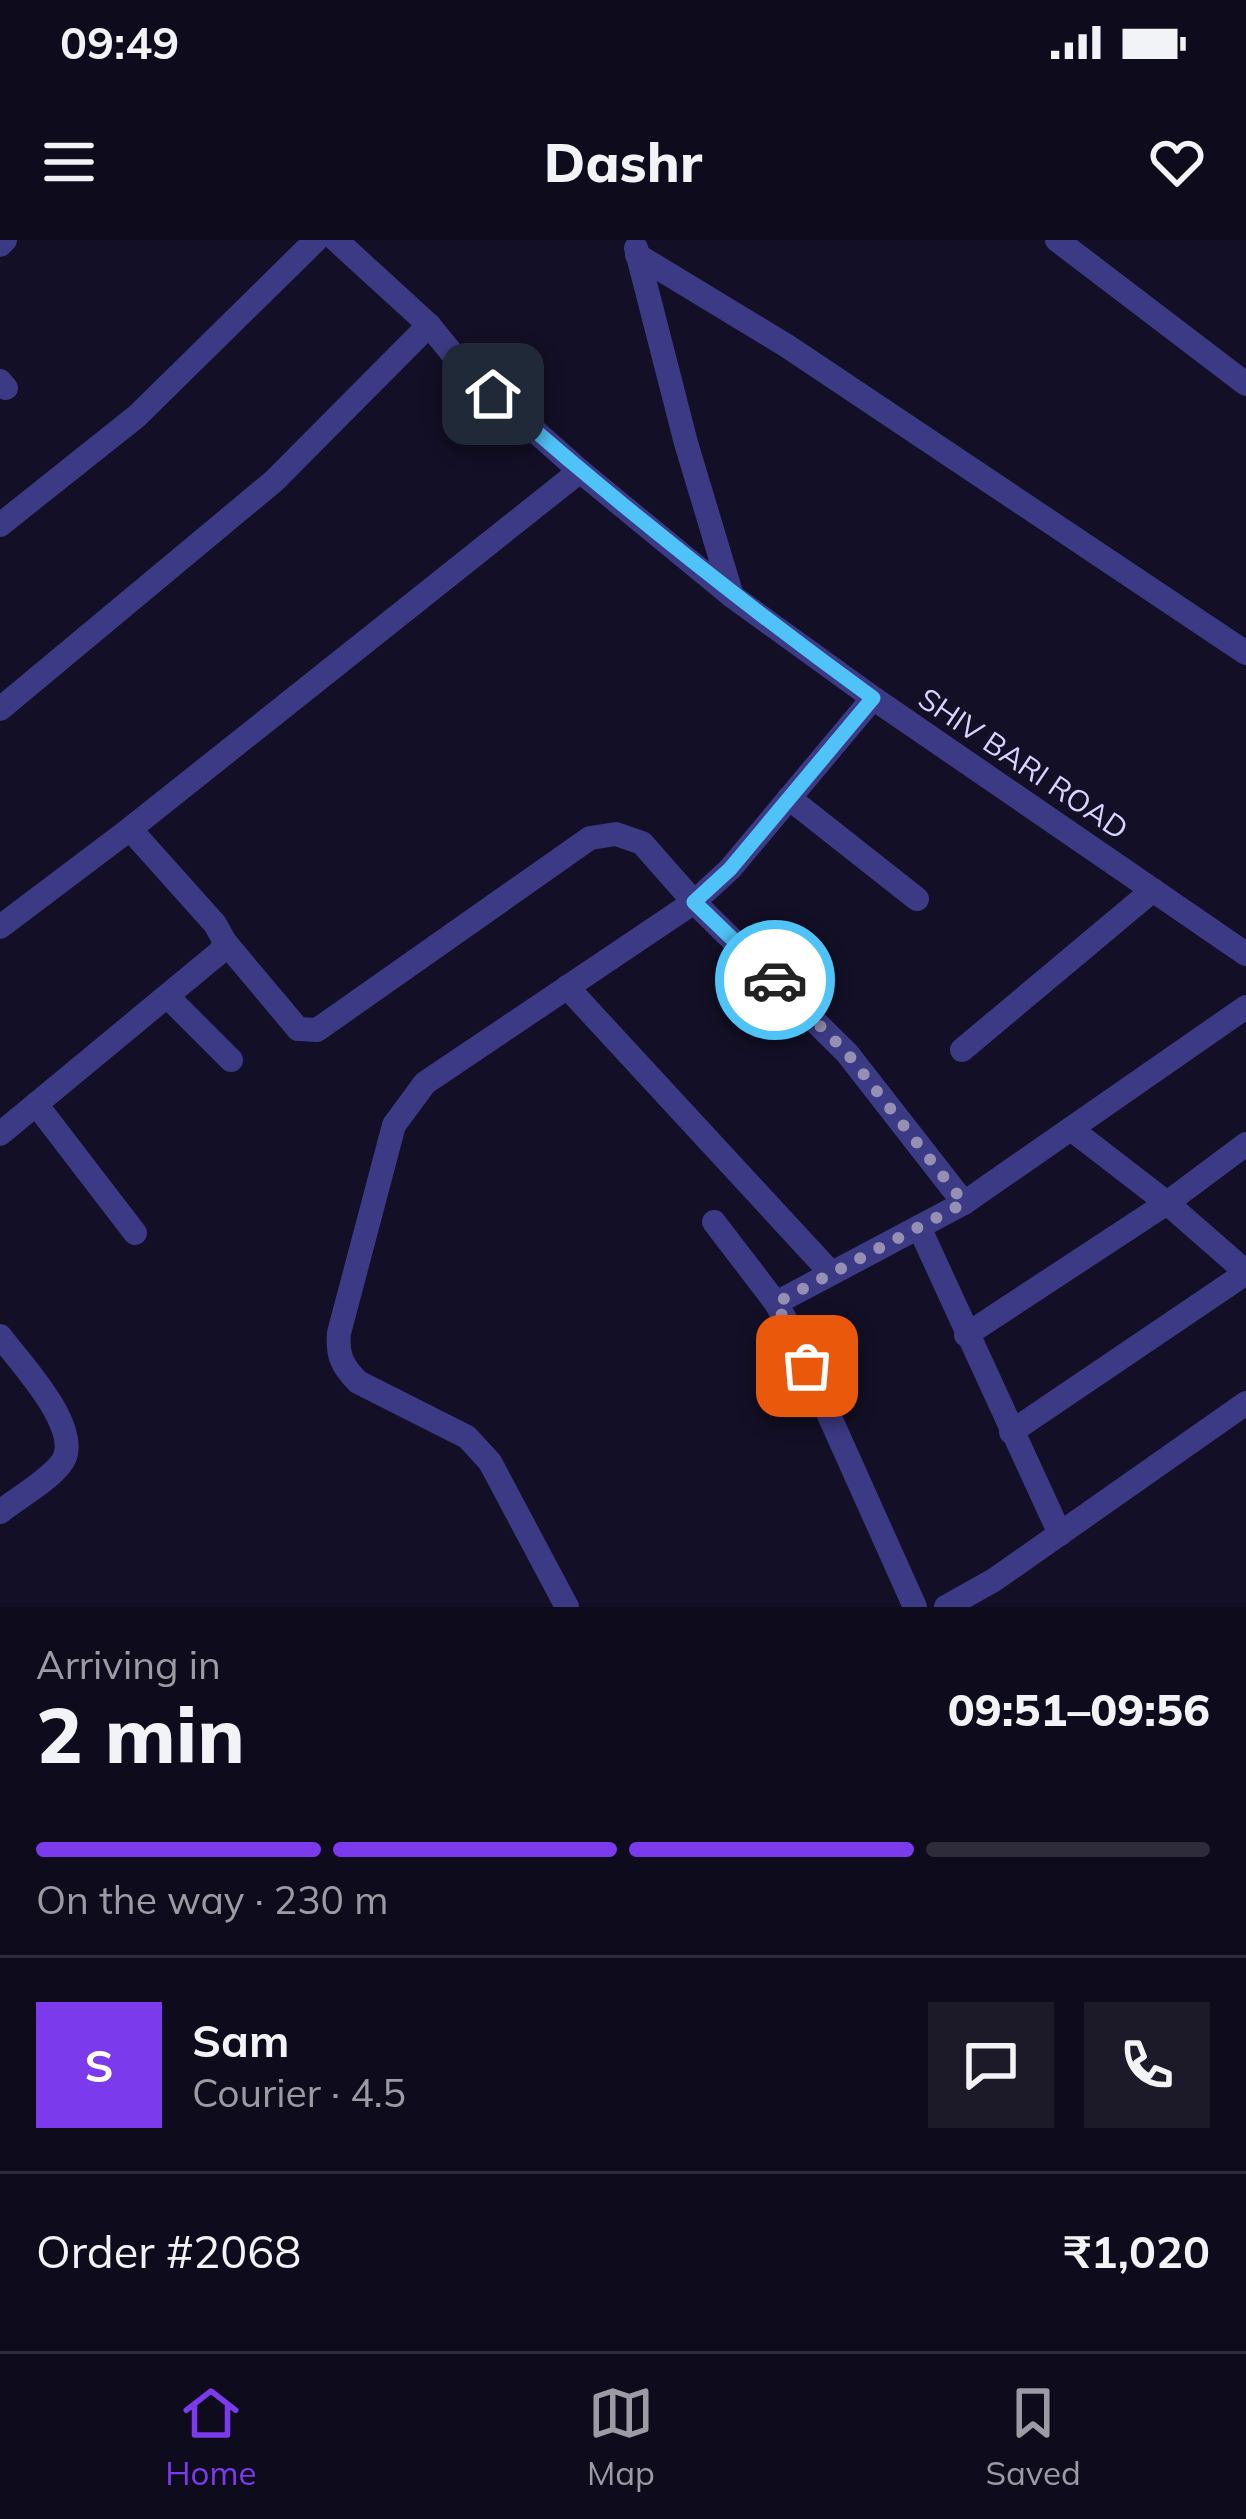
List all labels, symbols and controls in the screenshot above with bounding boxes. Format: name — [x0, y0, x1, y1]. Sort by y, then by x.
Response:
text: 09:49 — [60, 14, 179, 70]
text: Dashr — [544, 128, 702, 196]
icon: menu — [36, 129, 102, 195]
icon: heart — [1144, 129, 1210, 195]
pin — [442, 343, 544, 445]
icon: home — [460, 361, 526, 427]
street label: SHIV BARI ROAD — [912, 679, 1136, 847]
courier — [715, 920, 835, 1040]
icon: car — [742, 947, 808, 1013]
pin — [756, 1315, 858, 1417]
icon: bag — [774, 1333, 840, 1399]
text: Arriving in — [36, 1640, 221, 1689]
text: 09:51–09:56 — [948, 1681, 1210, 1737]
text: 2 min — [36, 1685, 245, 1783]
text: On the way · 230 m — [36, 1875, 388, 1924]
button: chat — [928, 2002, 1054, 2128]
button: phone — [1084, 2002, 1210, 2128]
text: Sam — [192, 2012, 289, 2068]
text: S — [84, 2037, 114, 2093]
text: Courier · 4.5 — [192, 2068, 406, 2117]
text: Order #2068 — [36, 2223, 301, 2279]
text: ₹1,020 — [1064, 2223, 1210, 2279]
tab: Home — [165, 2380, 256, 2493]
tab: Map — [587, 2380, 655, 2493]
tab: Saved — [985, 2380, 1081, 2493]

